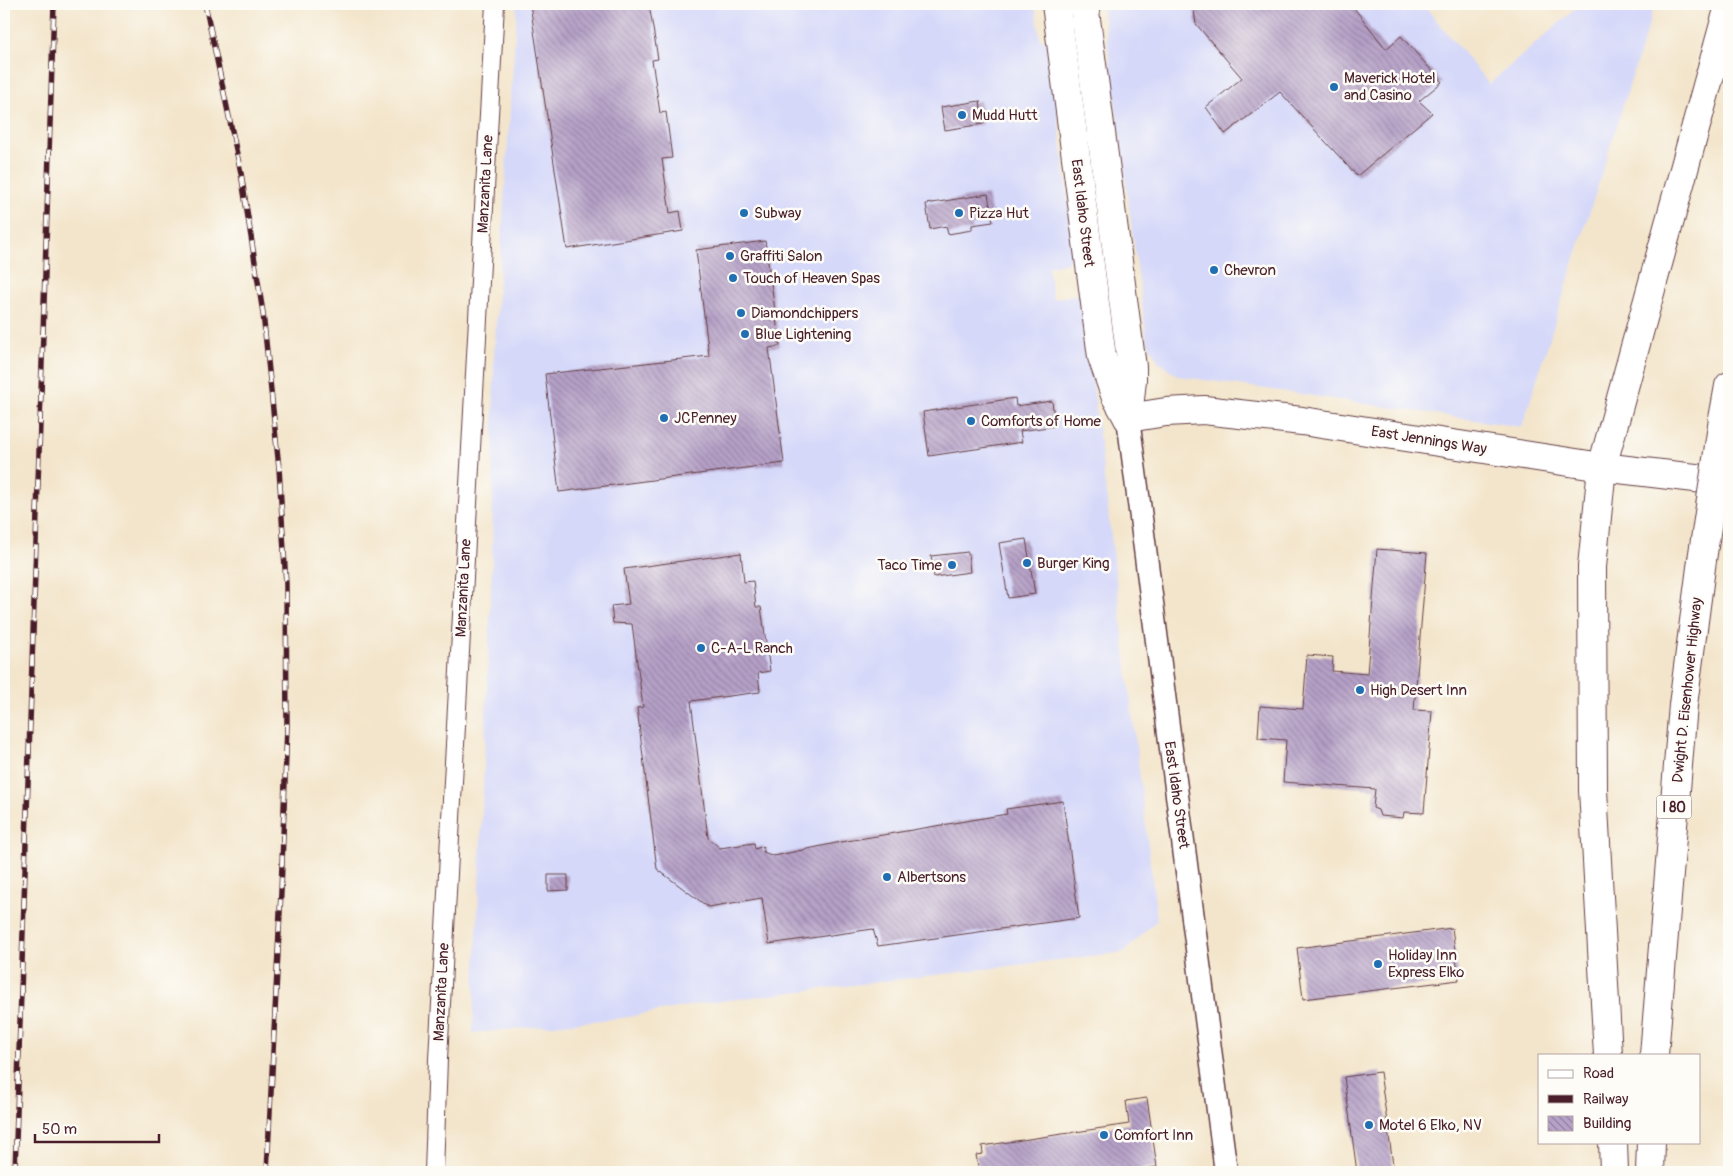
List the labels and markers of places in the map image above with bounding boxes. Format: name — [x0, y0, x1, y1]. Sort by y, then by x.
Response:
place label: Maverick Hotel and Casino — [1344, 69, 1436, 105]
marker: Maverick Hotel and Casino — [1328, 81, 1340, 93]
place label: Mudd Hutt — [972, 106, 1038, 125]
marker: Mudd Hutt — [956, 109, 968, 121]
place label: Subway — [754, 204, 802, 223]
place label: Pizza Hut — [969, 204, 1030, 223]
marker: Subway — [738, 207, 750, 219]
marker: Pizza Hut — [953, 207, 965, 219]
place label: Graffiti Salon — [740, 247, 822, 266]
marker: Graffiti Salon — [724, 250, 736, 262]
place label: Chevron — [1224, 261, 1276, 280]
marker: Chevron — [1208, 264, 1220, 276]
place label: Touch of Heaven Spas — [743, 269, 880, 288]
marker: Touch of Heaven Spas — [727, 272, 739, 284]
place label: Diamondchippers — [751, 304, 859, 323]
marker: Diamondchippers — [735, 307, 747, 319]
place label: Blue Lightening — [755, 325, 851, 344]
marker: Blue Lightening — [739, 328, 751, 340]
place label: JCPenney — [674, 409, 737, 428]
marker: JCPenney — [658, 412, 670, 424]
place label: Comforts of Home — [981, 412, 1102, 431]
marker: Comforts of Home — [965, 415, 977, 427]
place label: Burger King — [1037, 554, 1110, 573]
place label: Taco Time — [877, 556, 943, 575]
marker: Burger King — [1021, 557, 1033, 569]
marker: Taco Time — [946, 559, 958, 571]
place label: C-A-L Ranch — [711, 639, 793, 658]
marker: C-A-L Ranch — [695, 642, 707, 654]
place label: High Desert Inn — [1370, 681, 1467, 700]
marker: High Desert Inn — [1354, 684, 1366, 696]
place label: Albertsons — [897, 868, 966, 887]
marker: Albertsons — [881, 871, 893, 883]
place label: Holiday Inn Express Elko — [1388, 946, 1464, 982]
marker: Holiday Inn Express Elko — [1372, 958, 1384, 970]
place label: Motel 6 Elko, NV — [1379, 1116, 1482, 1135]
marker: Motel 6 Elko, NV — [1363, 1119, 1375, 1131]
place label: Comfort Inn — [1114, 1126, 1193, 1145]
marker: Comfort Inn — [1098, 1129, 1110, 1141]

